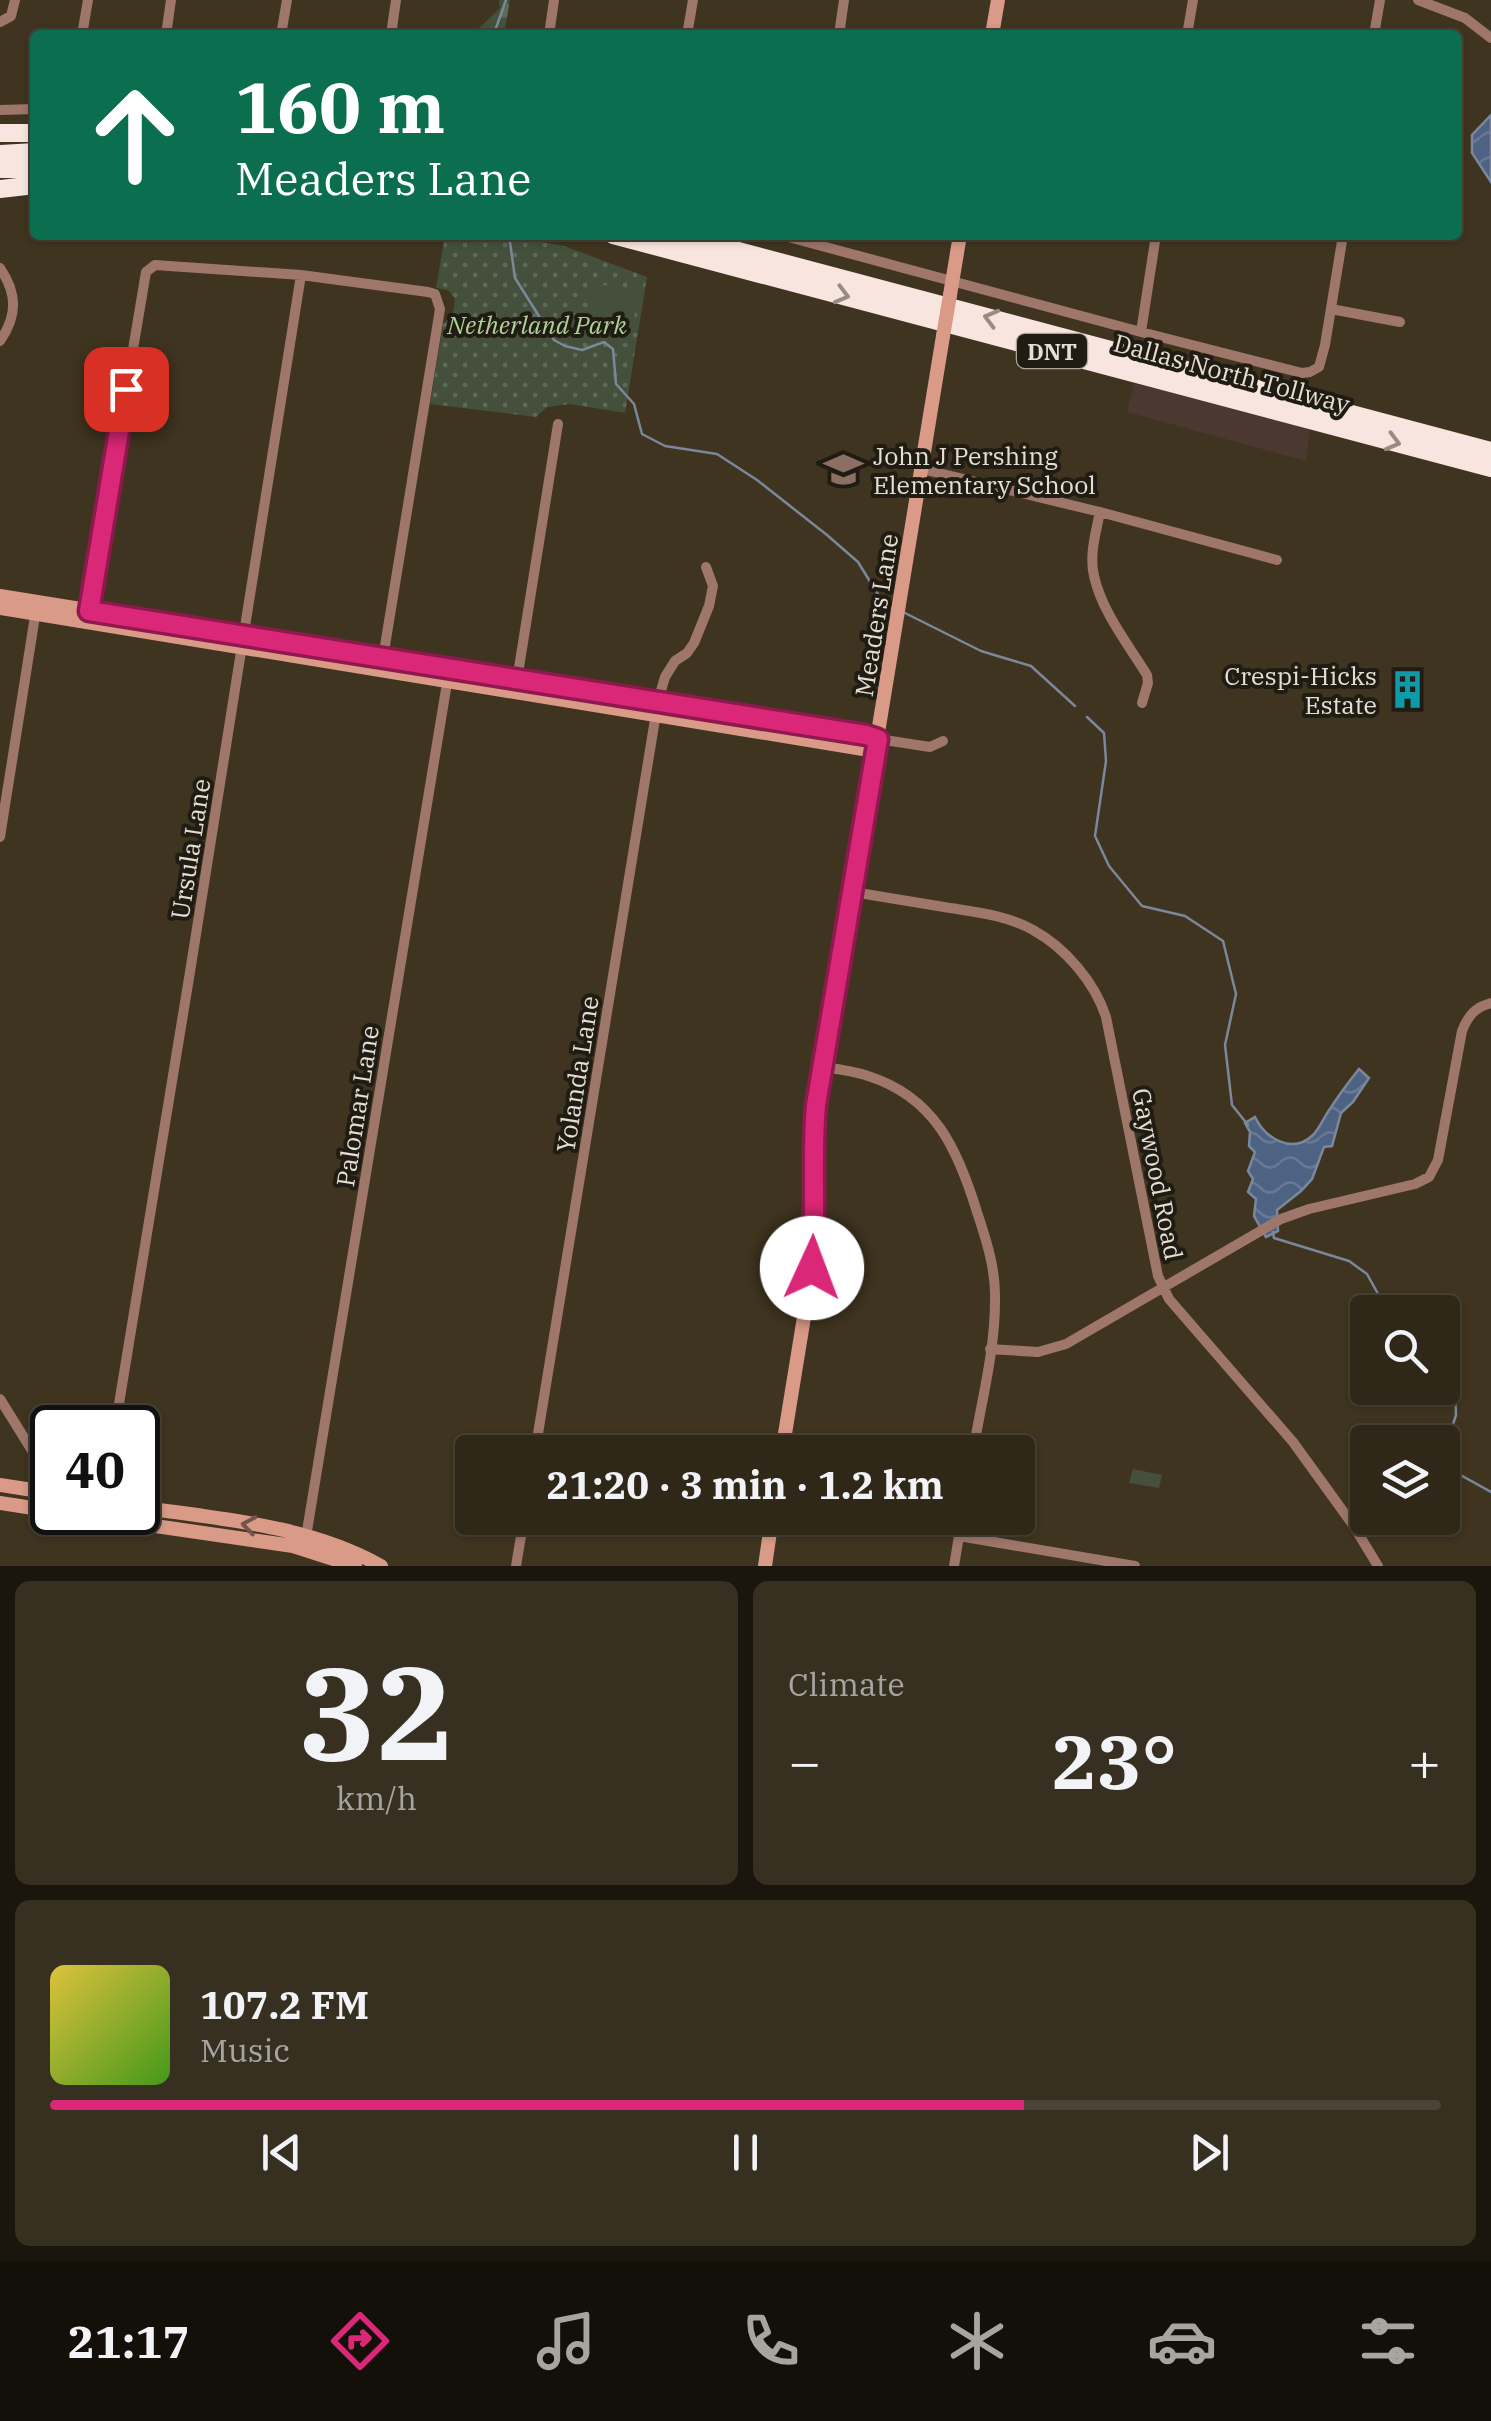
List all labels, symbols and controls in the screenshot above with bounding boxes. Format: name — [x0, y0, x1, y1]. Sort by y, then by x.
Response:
text: 160 m — [235, 61, 445, 152]
icon: ahead — [70, 70, 200, 200]
text: Meaders Lane — [235, 149, 531, 207]
one-way arrow — [833, 284, 851, 305]
park label: Netherland Park — [446, 308, 627, 341]
one-way arrow — [983, 308, 1000, 329]
street label: Dallas North Tollway — [1110, 326, 1354, 421]
road number: DNT — [1017, 334, 1087, 368]
pin — [84, 347, 169, 432]
icon: arrive — [99, 362, 154, 417]
one-way arrow — [1384, 430, 1401, 451]
place label: John J Pershing Elementary School — [873, 439, 1096, 501]
school or university icon: John J Pershing Elementary School — [822, 448, 864, 490]
street label: Meaders Lane — [847, 531, 905, 699]
place label: Crespi-Hicks Estate — [1224, 659, 1377, 721]
building icon: Crespi-Hicks Estate — [1386, 668, 1428, 710]
street label: Ursula Lane — [163, 776, 217, 922]
street label: Yolanda Lane — [548, 993, 606, 1155]
street label: Palomar Lane — [328, 1023, 386, 1189]
street label: Gaywood Road — [1125, 1085, 1191, 1263]
position arrow — [760, 1216, 864, 1320]
map controls — [1350, 1295, 1460, 1535]
button: search — [1350, 1295, 1460, 1405]
speed limit sign: 40 — [30, 1405, 160, 1535]
button: layers — [1350, 1425, 1460, 1535]
text: 21:20 · 3 min · 1.2 km — [546, 1460, 944, 1509]
one-way arrow — [241, 1515, 258, 1536]
text: 32 — [298, 1627, 455, 1796]
text: Climate — [788, 1663, 905, 1705]
text: 23° — [1052, 1712, 1177, 1810]
text: − — [788, 1726, 821, 1797]
text: + — [1408, 1726, 1441, 1797]
text: km/h — [336, 1777, 417, 1819]
text: 107.2 FM — [200, 1980, 369, 2029]
text: Music — [200, 2029, 290, 2071]
icon: previous — [254, 2125, 309, 2180]
icon: pause — [718, 2125, 773, 2180]
icon: next — [1182, 2125, 1237, 2180]
icon: directions — [325, 2306, 395, 2376]
icon: music — [531, 2306, 601, 2376]
icon: phone — [736, 2306, 806, 2376]
icon: climate — [942, 2306, 1012, 2376]
icon: car — [1147, 2306, 1217, 2376]
icon: filters — [1353, 2306, 1423, 2376]
text: 21:17 — [68, 2312, 189, 2370]

